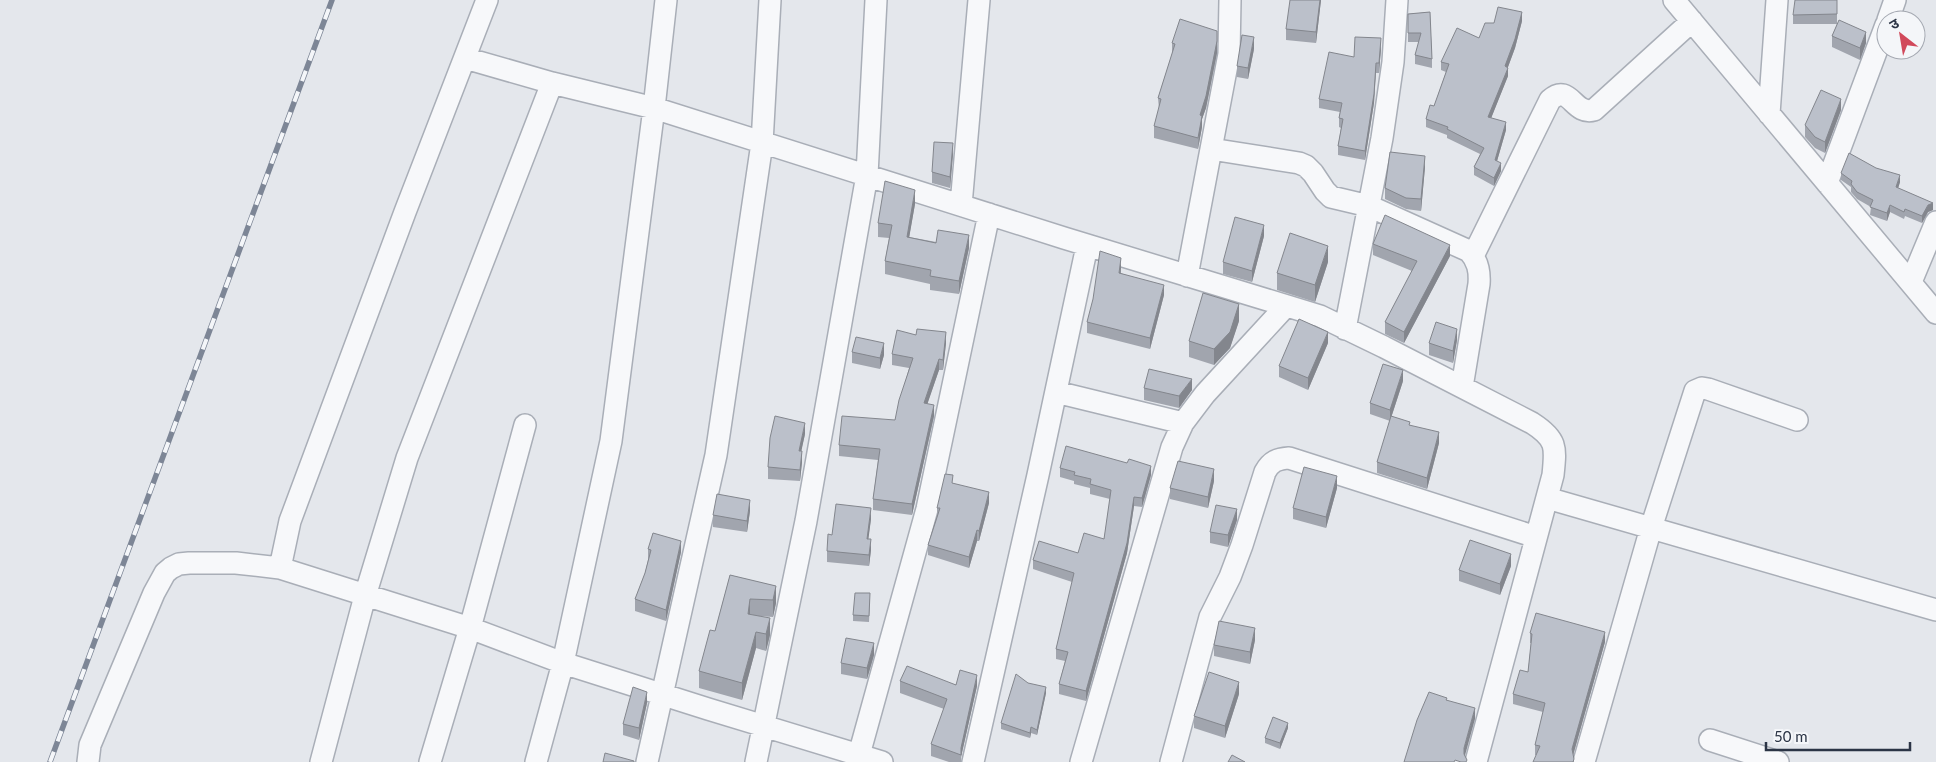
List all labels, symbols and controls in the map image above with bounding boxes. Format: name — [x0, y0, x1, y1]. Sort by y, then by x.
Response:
north arrow — [1876, 10, 1926, 60]
text: उ — [1886, 14, 1903, 33]
scale bar — [1766, 720, 1910, 752]
text: 50 m — [1774, 727, 1808, 745]

